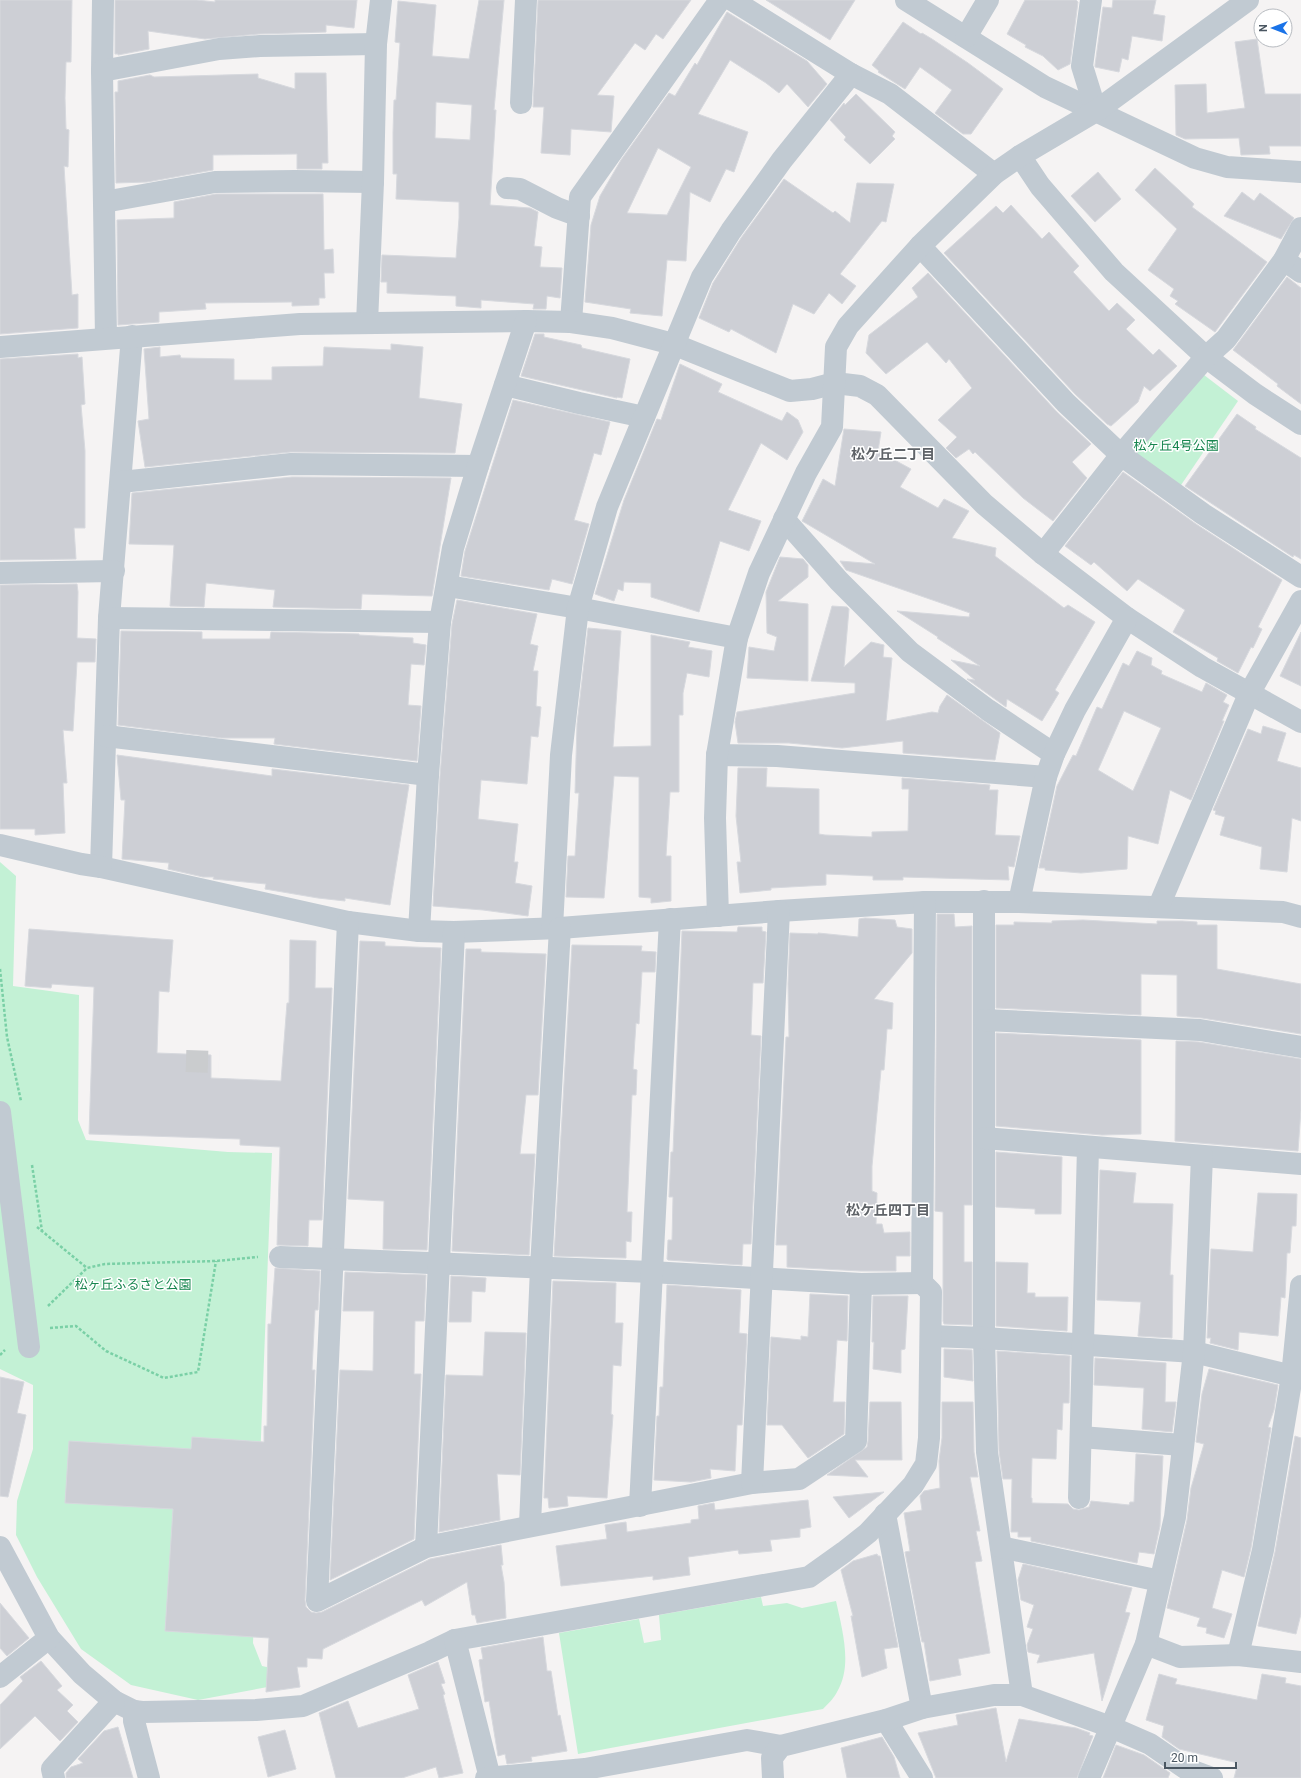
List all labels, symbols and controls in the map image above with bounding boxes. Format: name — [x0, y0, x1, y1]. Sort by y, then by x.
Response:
north arrow — [1253, 8, 1293, 48]
text: N — [1257, 24, 1270, 32]
park label: 松ヶ丘4号公園 — [1133, 438, 1219, 453]
district label: 松ケ丘二丁目 — [851, 446, 935, 462]
district label: 松ケ丘四丁目 — [846, 1202, 930, 1218]
park label: 松ヶ丘ふるさと公園 — [74, 1277, 192, 1292]
scale bar — [1165, 1744, 1236, 1770]
text: 20 m — [1171, 1751, 1198, 1765]

